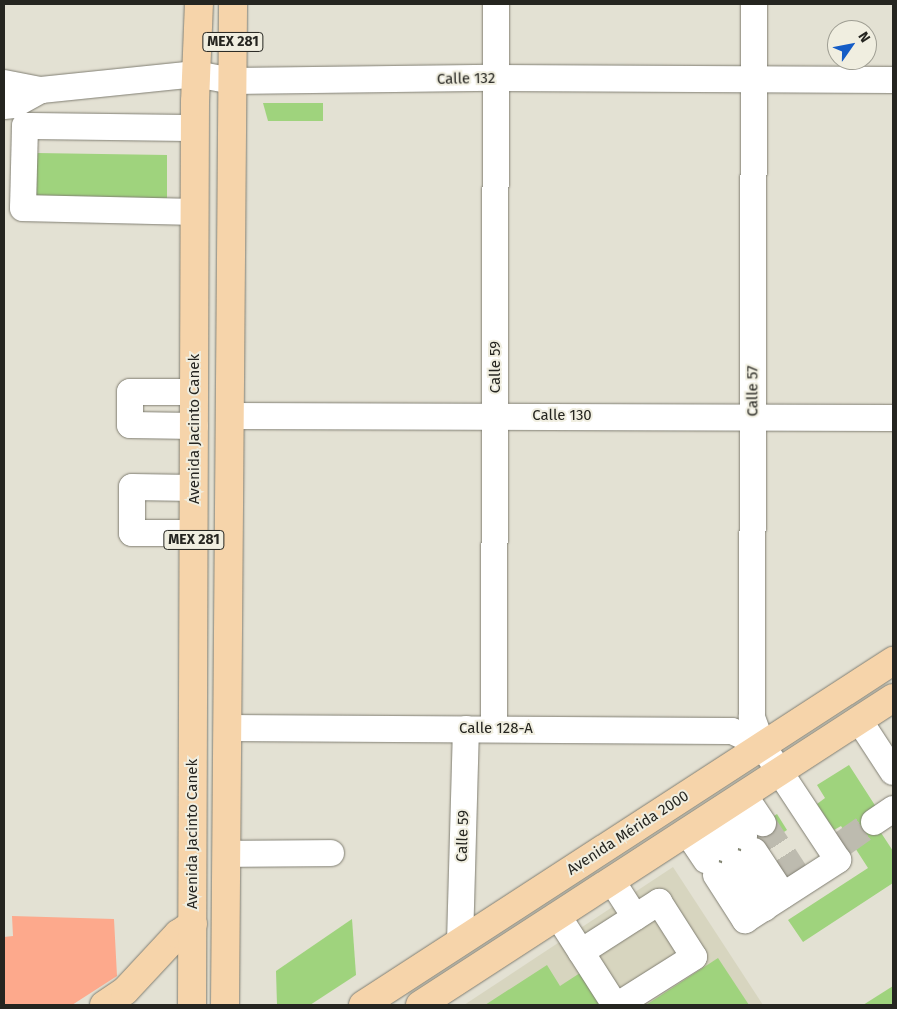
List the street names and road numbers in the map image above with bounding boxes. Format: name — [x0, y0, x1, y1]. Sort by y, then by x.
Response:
road number: MEX 281 — [202, 31, 264, 54]
street label: Calle 132 — [437, 69, 495, 89]
street label: Calle 59 — [487, 341, 505, 393]
street label: Avenida Jacinto Canek — [186, 354, 204, 504]
street label: Calle 57 — [744, 366, 762, 416]
street label: Calle 130 — [532, 407, 592, 425]
road number: MEX 281 — [163, 528, 225, 552]
street label: Calle 128-A — [459, 720, 533, 738]
street label: Avenida Jacinto Canek — [184, 759, 202, 909]
street label: Avenida Mérida 2000 — [564, 787, 692, 879]
street label: Calle 59 — [453, 810, 473, 862]

